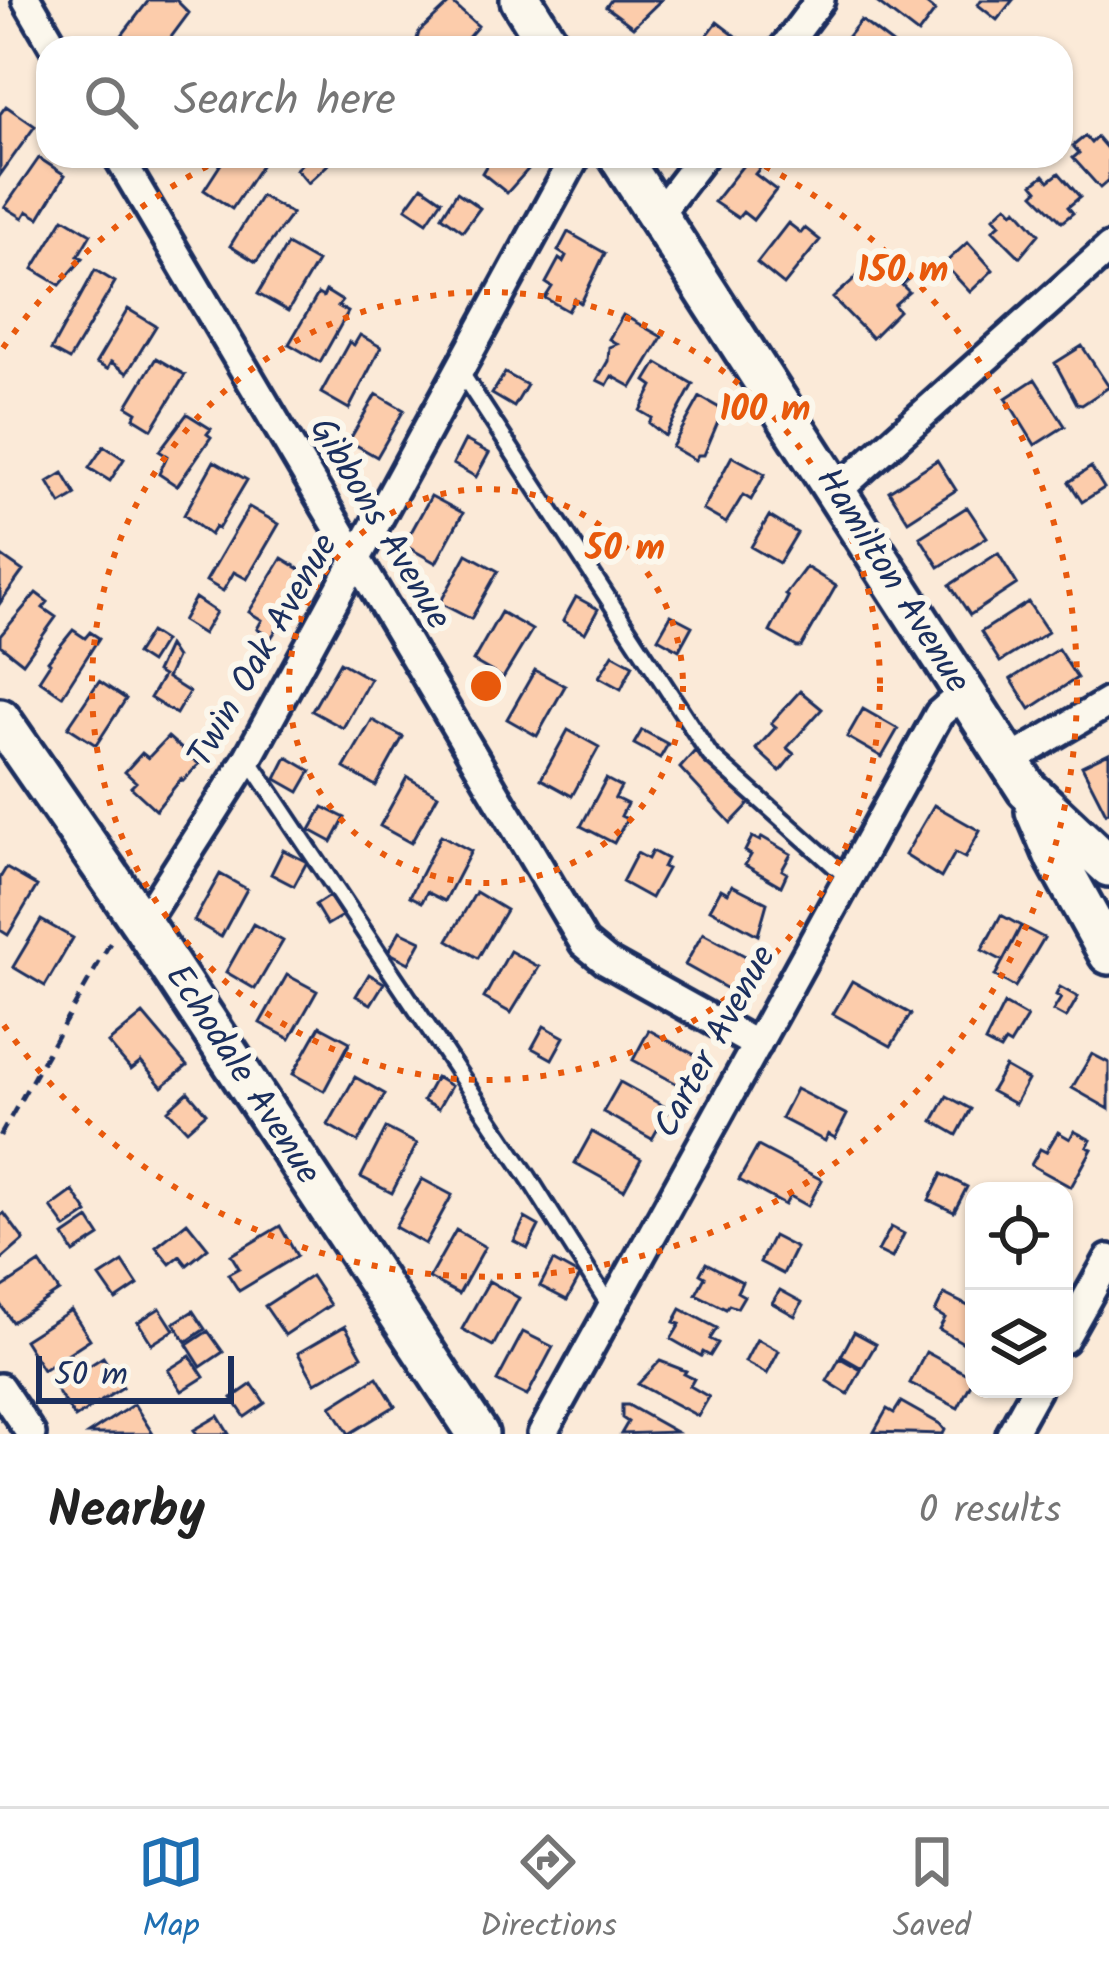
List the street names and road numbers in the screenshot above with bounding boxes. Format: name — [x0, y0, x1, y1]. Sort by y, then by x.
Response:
street label: Gibbons Avenue — [293, 407, 465, 641]
street label: Hamilton Avenue — [800, 457, 984, 705]
street label: Twin Oak Avenue — [174, 523, 354, 779]
street label: Carter Avenue — [639, 935, 793, 1149]
street label: Echodale Avenue — [149, 953, 335, 1197]

